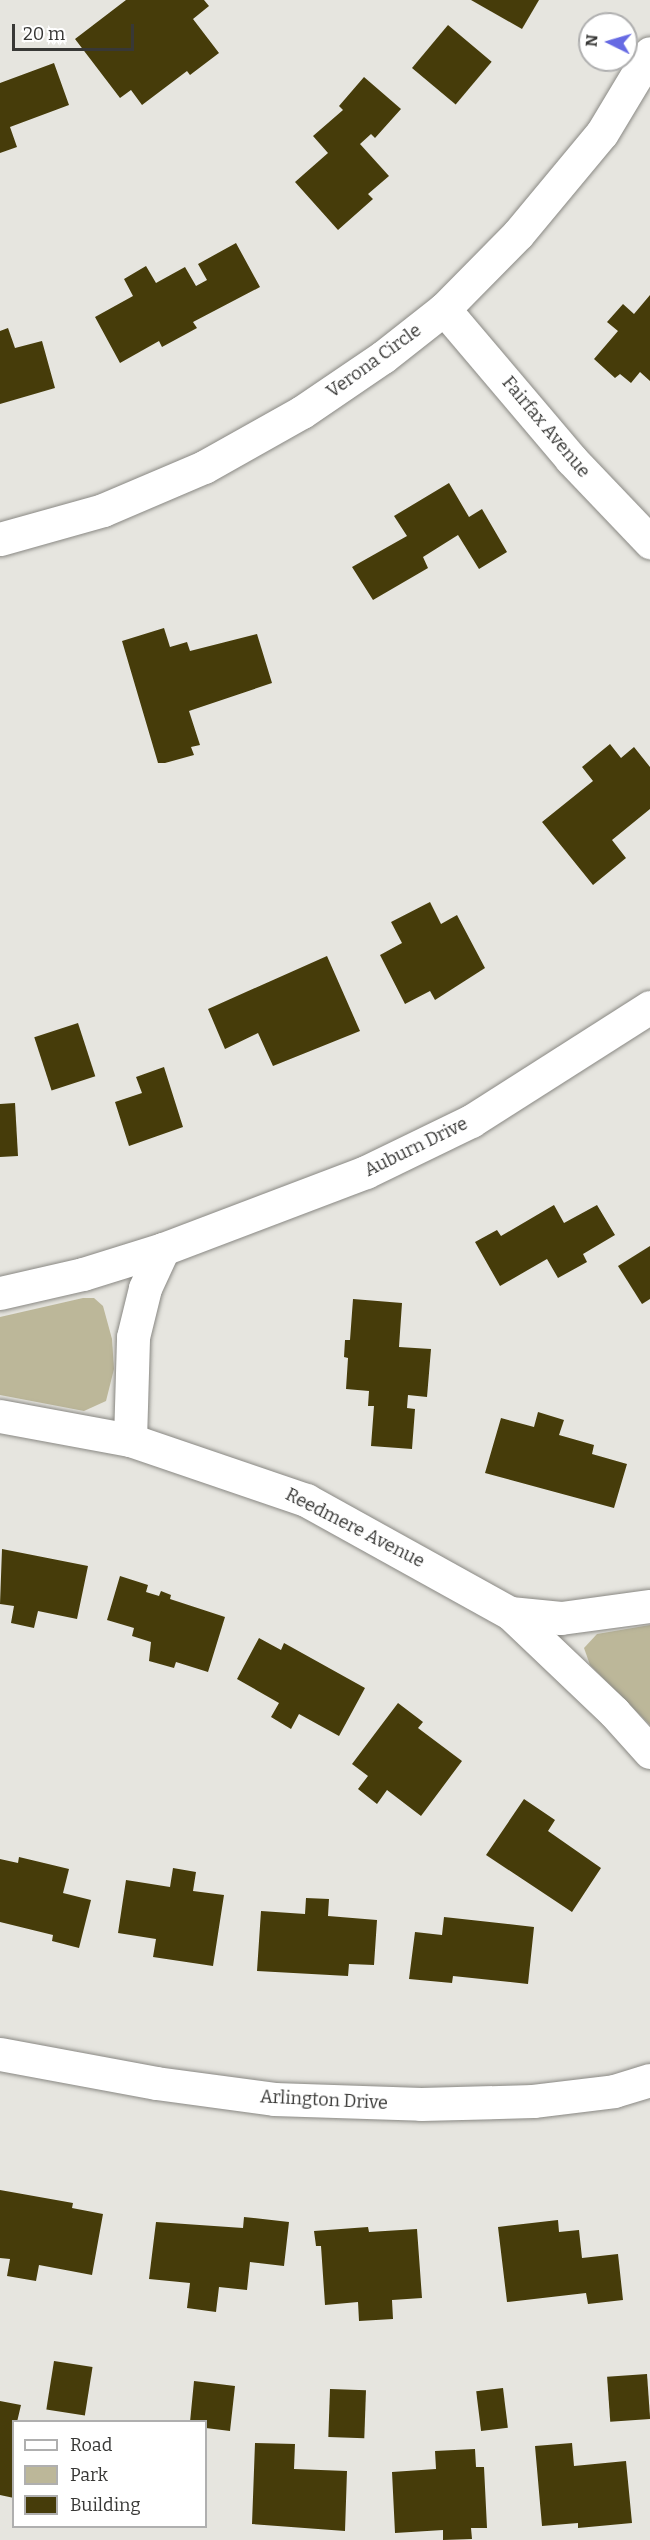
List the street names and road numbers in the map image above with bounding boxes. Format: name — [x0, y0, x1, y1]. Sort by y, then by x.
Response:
street label: Verona Circle — [322, 319, 426, 403]
street label: Fairfax Avenue — [497, 372, 595, 482]
street label: Auburn Drive — [361, 1113, 471, 1181]
street label: Reedmere Avenue — [282, 1484, 428, 1572]
street label: Arlington Drive — [260, 2086, 388, 2114]

